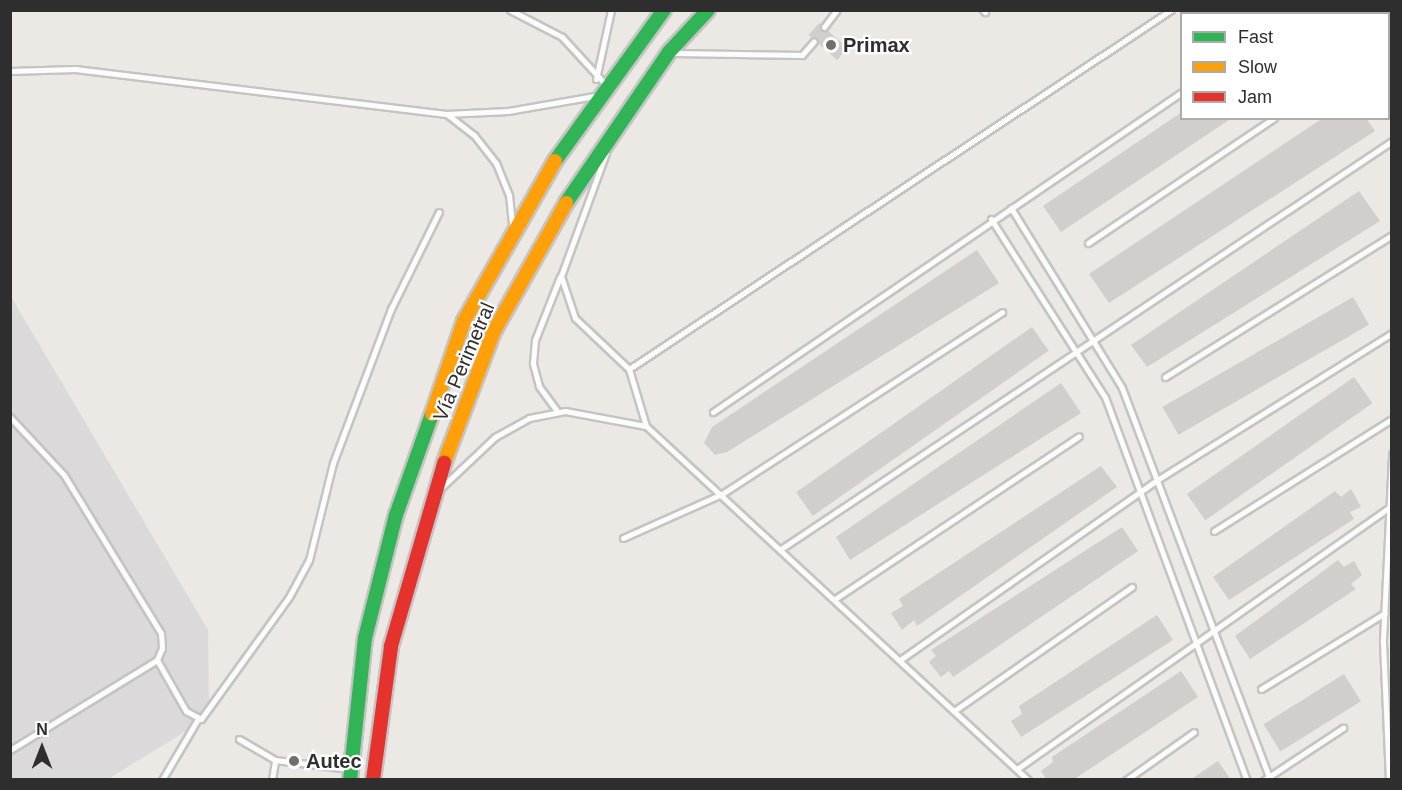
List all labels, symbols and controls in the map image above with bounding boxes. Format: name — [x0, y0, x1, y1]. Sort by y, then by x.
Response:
legend — [1180, 12, 1390, 120]
text: Fast — [1238, 27, 1273, 47]
place label: Primax — [843, 33, 910, 57]
marker: Primax — [824, 38, 838, 52]
text: Slow — [1238, 57, 1277, 77]
text: Jam — [1238, 87, 1272, 107]
street label: Vía Perimetral — [428, 299, 500, 425]
north arrow — [12, 718, 72, 778]
text: N — [36, 721, 48, 738]
place label: Autec — [306, 749, 362, 773]
marker: Autec — [287, 754, 301, 768]

